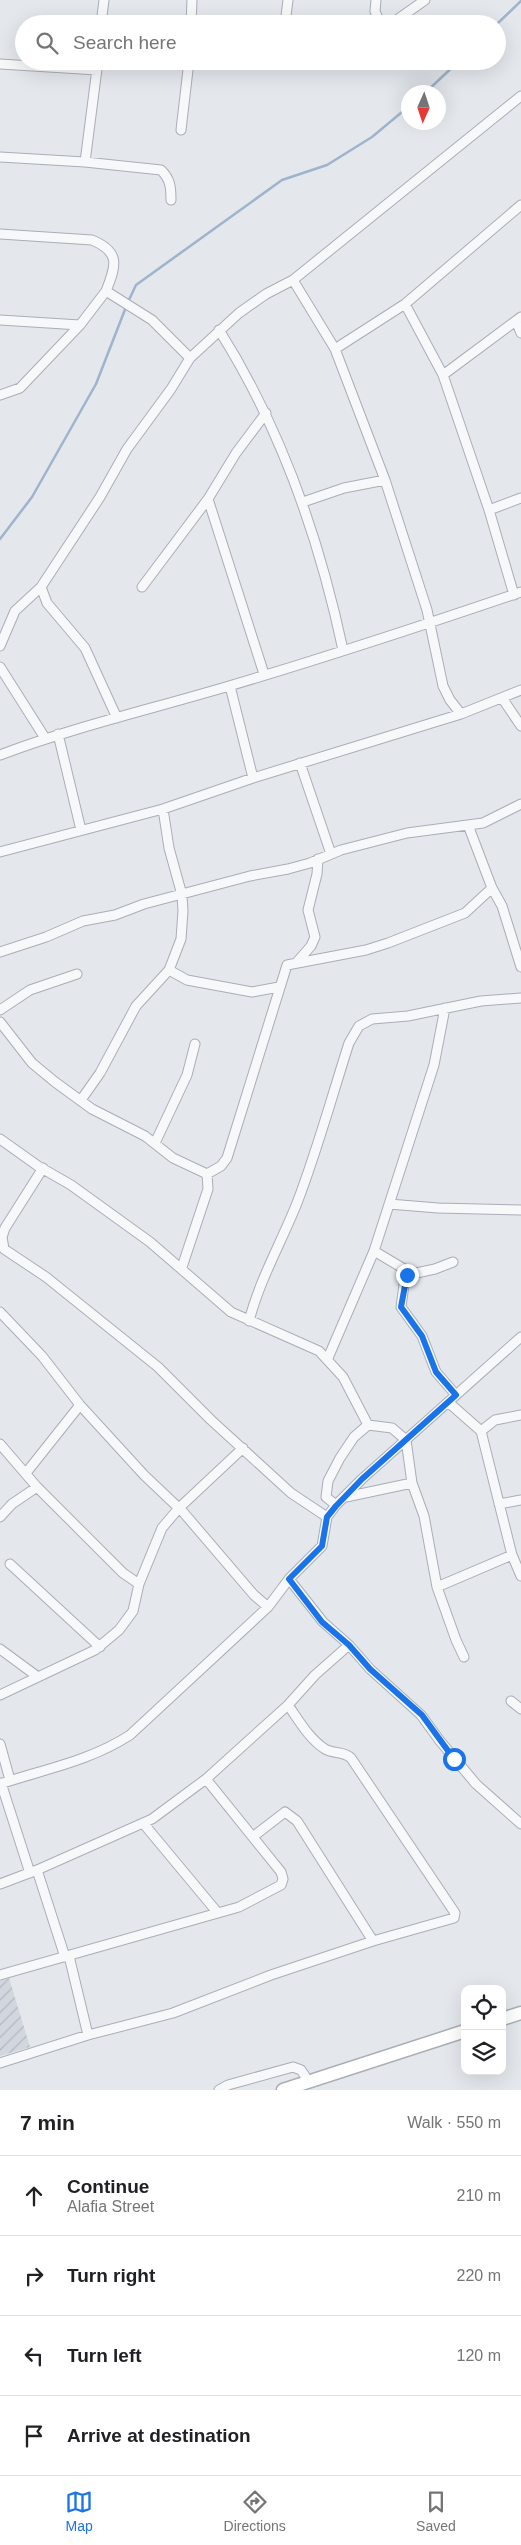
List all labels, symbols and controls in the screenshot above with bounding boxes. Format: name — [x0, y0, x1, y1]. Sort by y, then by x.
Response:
search box — [15, 15, 506, 70]
icon: search — [33, 29, 61, 57]
text: Search here — [73, 32, 177, 53]
north arrow — [401, 85, 446, 130]
route end — [396, 1264, 419, 1287]
route start — [443, 1748, 466, 1771]
map controls — [461, 1985, 506, 2075]
button: locate — [461, 1985, 506, 2030]
button: layers — [461, 2030, 506, 2075]
text: 7 min — [20, 2111, 75, 2134]
text: Walk · 550 m — [407, 2114, 501, 2131]
text: Continue — [67, 2176, 149, 2197]
icon: ahead — [20, 2182, 48, 2210]
text: 210 m — [457, 2187, 501, 2204]
text: Alafia Street — [67, 2198, 154, 2215]
icon: right — [20, 2262, 48, 2290]
text: Turn right — [67, 2265, 155, 2286]
text: 220 m — [457, 2267, 501, 2284]
icon: left — [20, 2342, 48, 2370]
text: Turn left — [67, 2345, 142, 2366]
text: 120 m — [457, 2347, 501, 2364]
icon: arrive — [20, 2422, 48, 2450]
text: Arrive at destination — [67, 2425, 251, 2446]
tab: Map — [65, 2488, 93, 2534]
tab: Directions — [224, 2488, 286, 2534]
tab: Saved — [416, 2488, 456, 2534]

